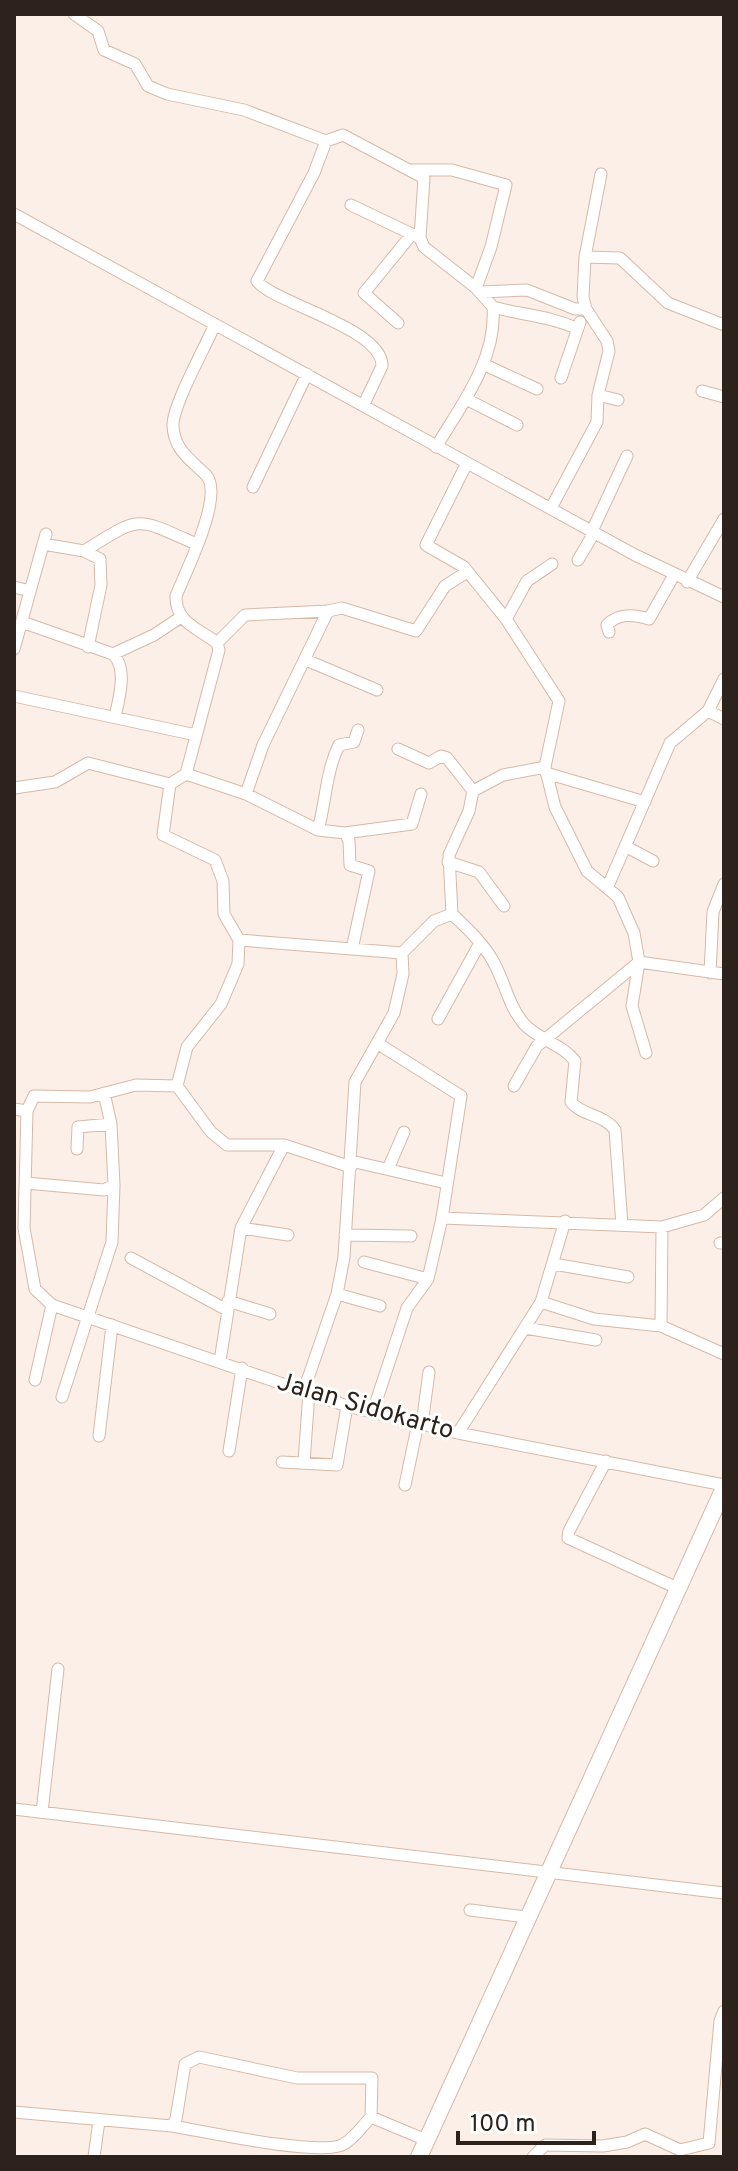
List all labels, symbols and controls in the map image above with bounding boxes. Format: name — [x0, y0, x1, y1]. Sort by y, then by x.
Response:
street label: Jalan Sidokarto — [273, 1366, 458, 1448]
scale bar — [458, 2095, 594, 2145]
text: 100 m — [470, 2110, 536, 2140]

